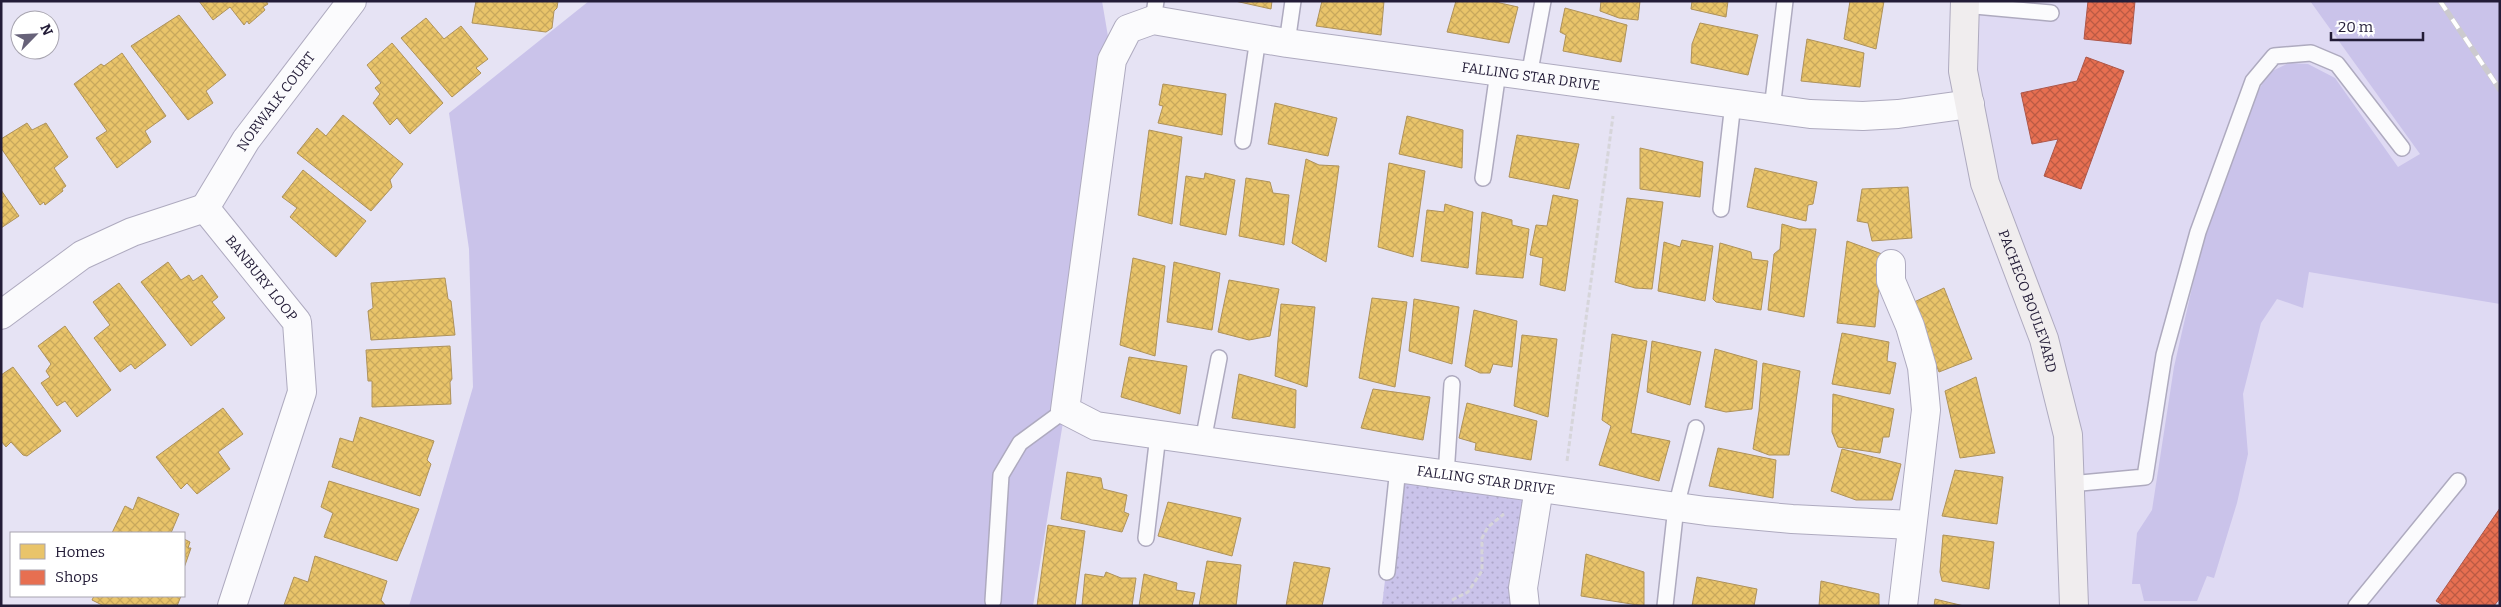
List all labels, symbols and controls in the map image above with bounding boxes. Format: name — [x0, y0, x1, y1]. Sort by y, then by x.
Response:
north arrow — [10, 10, 60, 60]
scale bar — [2331, 10, 2424, 42]
text: 20 m — [2338, 18, 2374, 36]
text: N — [36, 22, 56, 38]
street label: NORWALK COURT — [233, 49, 319, 154]
street label: FALLING STAR DRIVE — [1461, 59, 1601, 94]
street label: PACHECO BOULEVARD — [1994, 228, 2060, 374]
street label: BANBURY LOOP — [222, 232, 301, 325]
street label: FALLING STAR DRIVE — [1416, 462, 1556, 499]
legend — [10, 532, 185, 597]
text: Homes — [55, 543, 105, 561]
text: Shops — [55, 568, 98, 586]

